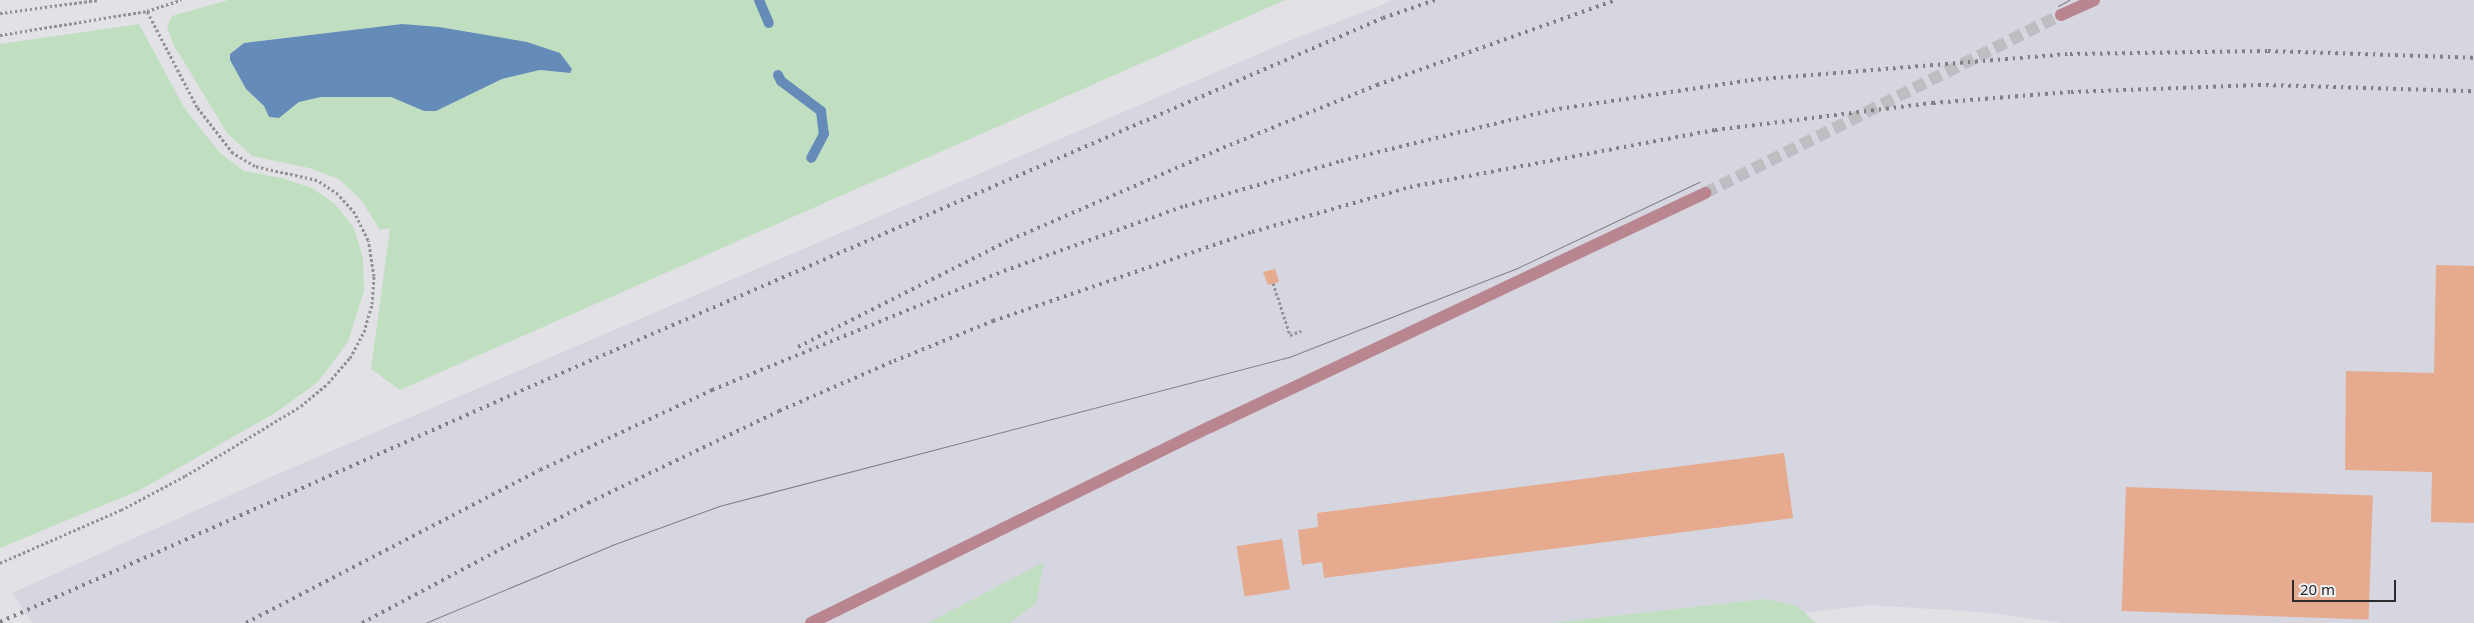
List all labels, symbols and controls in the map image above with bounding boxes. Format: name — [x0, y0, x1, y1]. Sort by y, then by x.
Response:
scale bar — [2294, 570, 2398, 602]
text: 20 m — [2300, 579, 2335, 599]

